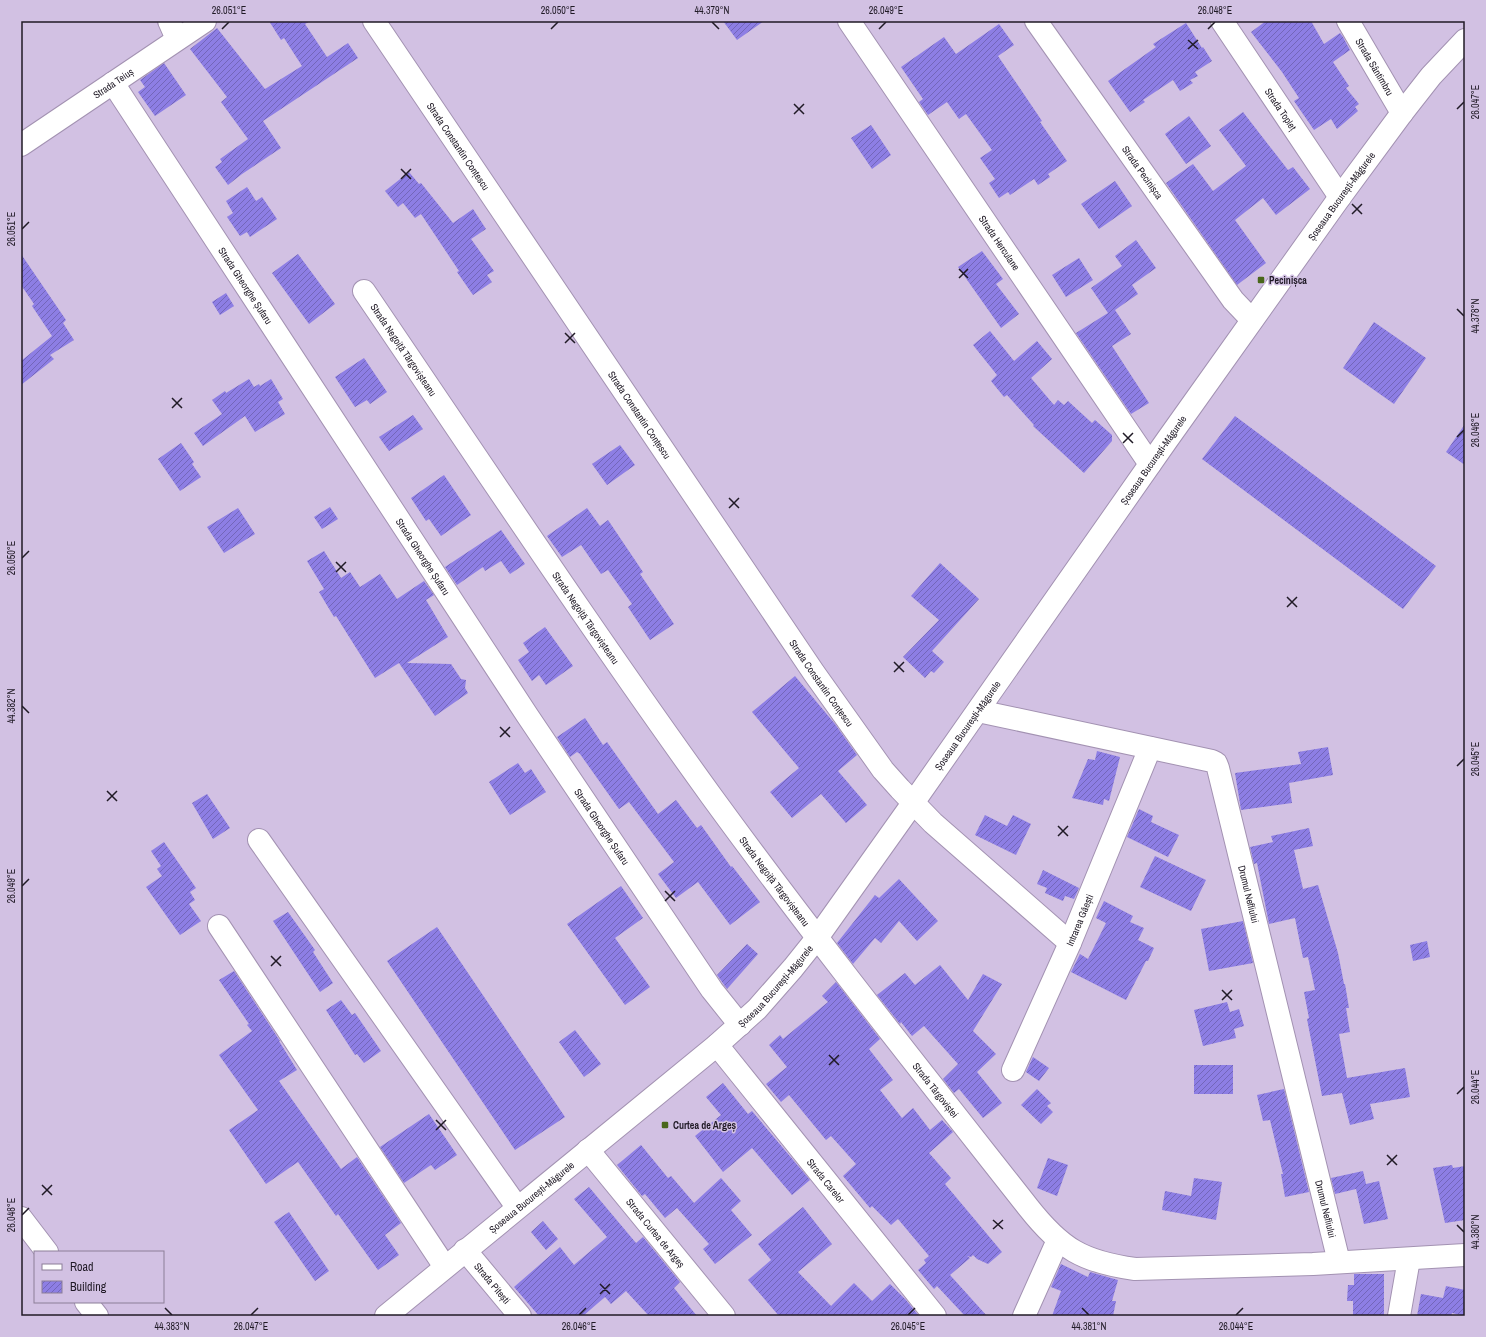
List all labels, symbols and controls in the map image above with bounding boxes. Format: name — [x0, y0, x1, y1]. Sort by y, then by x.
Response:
text: 26.051°E — [212, 4, 246, 17]
text: 26.050°E — [541, 4, 575, 17]
text: 44.379°N — [695, 4, 730, 17]
text: 26.049°E — [869, 4, 903, 17]
text: 26.048°E — [1198, 4, 1232, 17]
street label: Strada Sântimbru — [1353, 36, 1396, 98]
street label: Strada Teiuș — [91, 65, 136, 102]
text: 26.047°E — [1469, 85, 1482, 119]
street label: Strada Topleț — [1262, 86, 1300, 134]
street label: Strada Constantin Conțescu — [424, 100, 492, 193]
street label: Strada Pecinișca — [1119, 143, 1166, 202]
street label: Șoseaua București-Măgurele — [1305, 149, 1378, 243]
text: 26.051°E — [5, 212, 18, 246]
street label: Strada Herculane — [976, 213, 1023, 273]
street label: Strada Gheorghe Șufaru — [215, 245, 275, 327]
place label: Pecinișca — [1269, 274, 1307, 287]
marker: Pecinișca — [1256, 275, 1266, 285]
text: 44.378°N — [1469, 298, 1482, 334]
street label: Strada Negoiță Târgovișteanu — [367, 301, 439, 399]
street label: Strada Constantin Conțescu — [605, 369, 674, 461]
street label: Șoseaua București-Măgurele — [1118, 413, 1190, 507]
text: 26.046°E — [1469, 413, 1482, 447]
street label: Strada Gheorghe Șufaru — [393, 516, 453, 598]
text: 26.050°E — [5, 541, 18, 575]
street label: Strada Negoiță Târgovișteanu — [549, 569, 622, 667]
street label: Strada Constantin Conțescu — [786, 637, 856, 729]
street label: Șoseaua București-Măgurele — [932, 678, 1004, 773]
text: 44.382°N — [5, 688, 18, 724]
text: 26.045°E — [1469, 742, 1482, 776]
street label: Strada Gheorghe Șufaru — [571, 786, 632, 868]
street label: Strada Negoiță Târgovișteanu — [736, 834, 812, 929]
street label: Drumul Nefliului — [1235, 864, 1262, 924]
text: 26.049°E — [5, 869, 18, 903]
street label: Intrarea Găești — [1063, 892, 1096, 948]
street label: Șoseaua București-Măgurele — [735, 942, 816, 1030]
street label: Strada Târgoviștei — [910, 1060, 961, 1120]
text: 26.044°E — [1469, 1070, 1482, 1104]
place label: Curtea de Argeș — [673, 1119, 736, 1132]
marker: Curtea de Argeș — [660, 1120, 670, 1130]
street label: Strada Carelor — [804, 1156, 848, 1206]
street label: Șoseaua București-Măgurele — [487, 1158, 577, 1236]
street label: Drumul Nefliului — [1312, 1179, 1339, 1239]
street label: Strada Curtea de Argeș — [623, 1196, 688, 1270]
text: 26.048°E — [5, 1198, 18, 1232]
text: 44.380°N — [1469, 1214, 1482, 1250]
legend — [34, 1251, 164, 1303]
text: Road — [70, 1259, 94, 1275]
street label: Strada Pitești — [471, 1260, 513, 1307]
text: Building — [70, 1279, 107, 1295]
text: 44.383°N — [155, 1320, 190, 1333]
text: 26.047°E — [234, 1320, 268, 1333]
text: 26.046°E — [562, 1320, 596, 1333]
text: 26.045°E — [891, 1320, 925, 1333]
text: 44.381°N — [1072, 1320, 1107, 1333]
text: 26.044°E — [1219, 1320, 1253, 1333]

